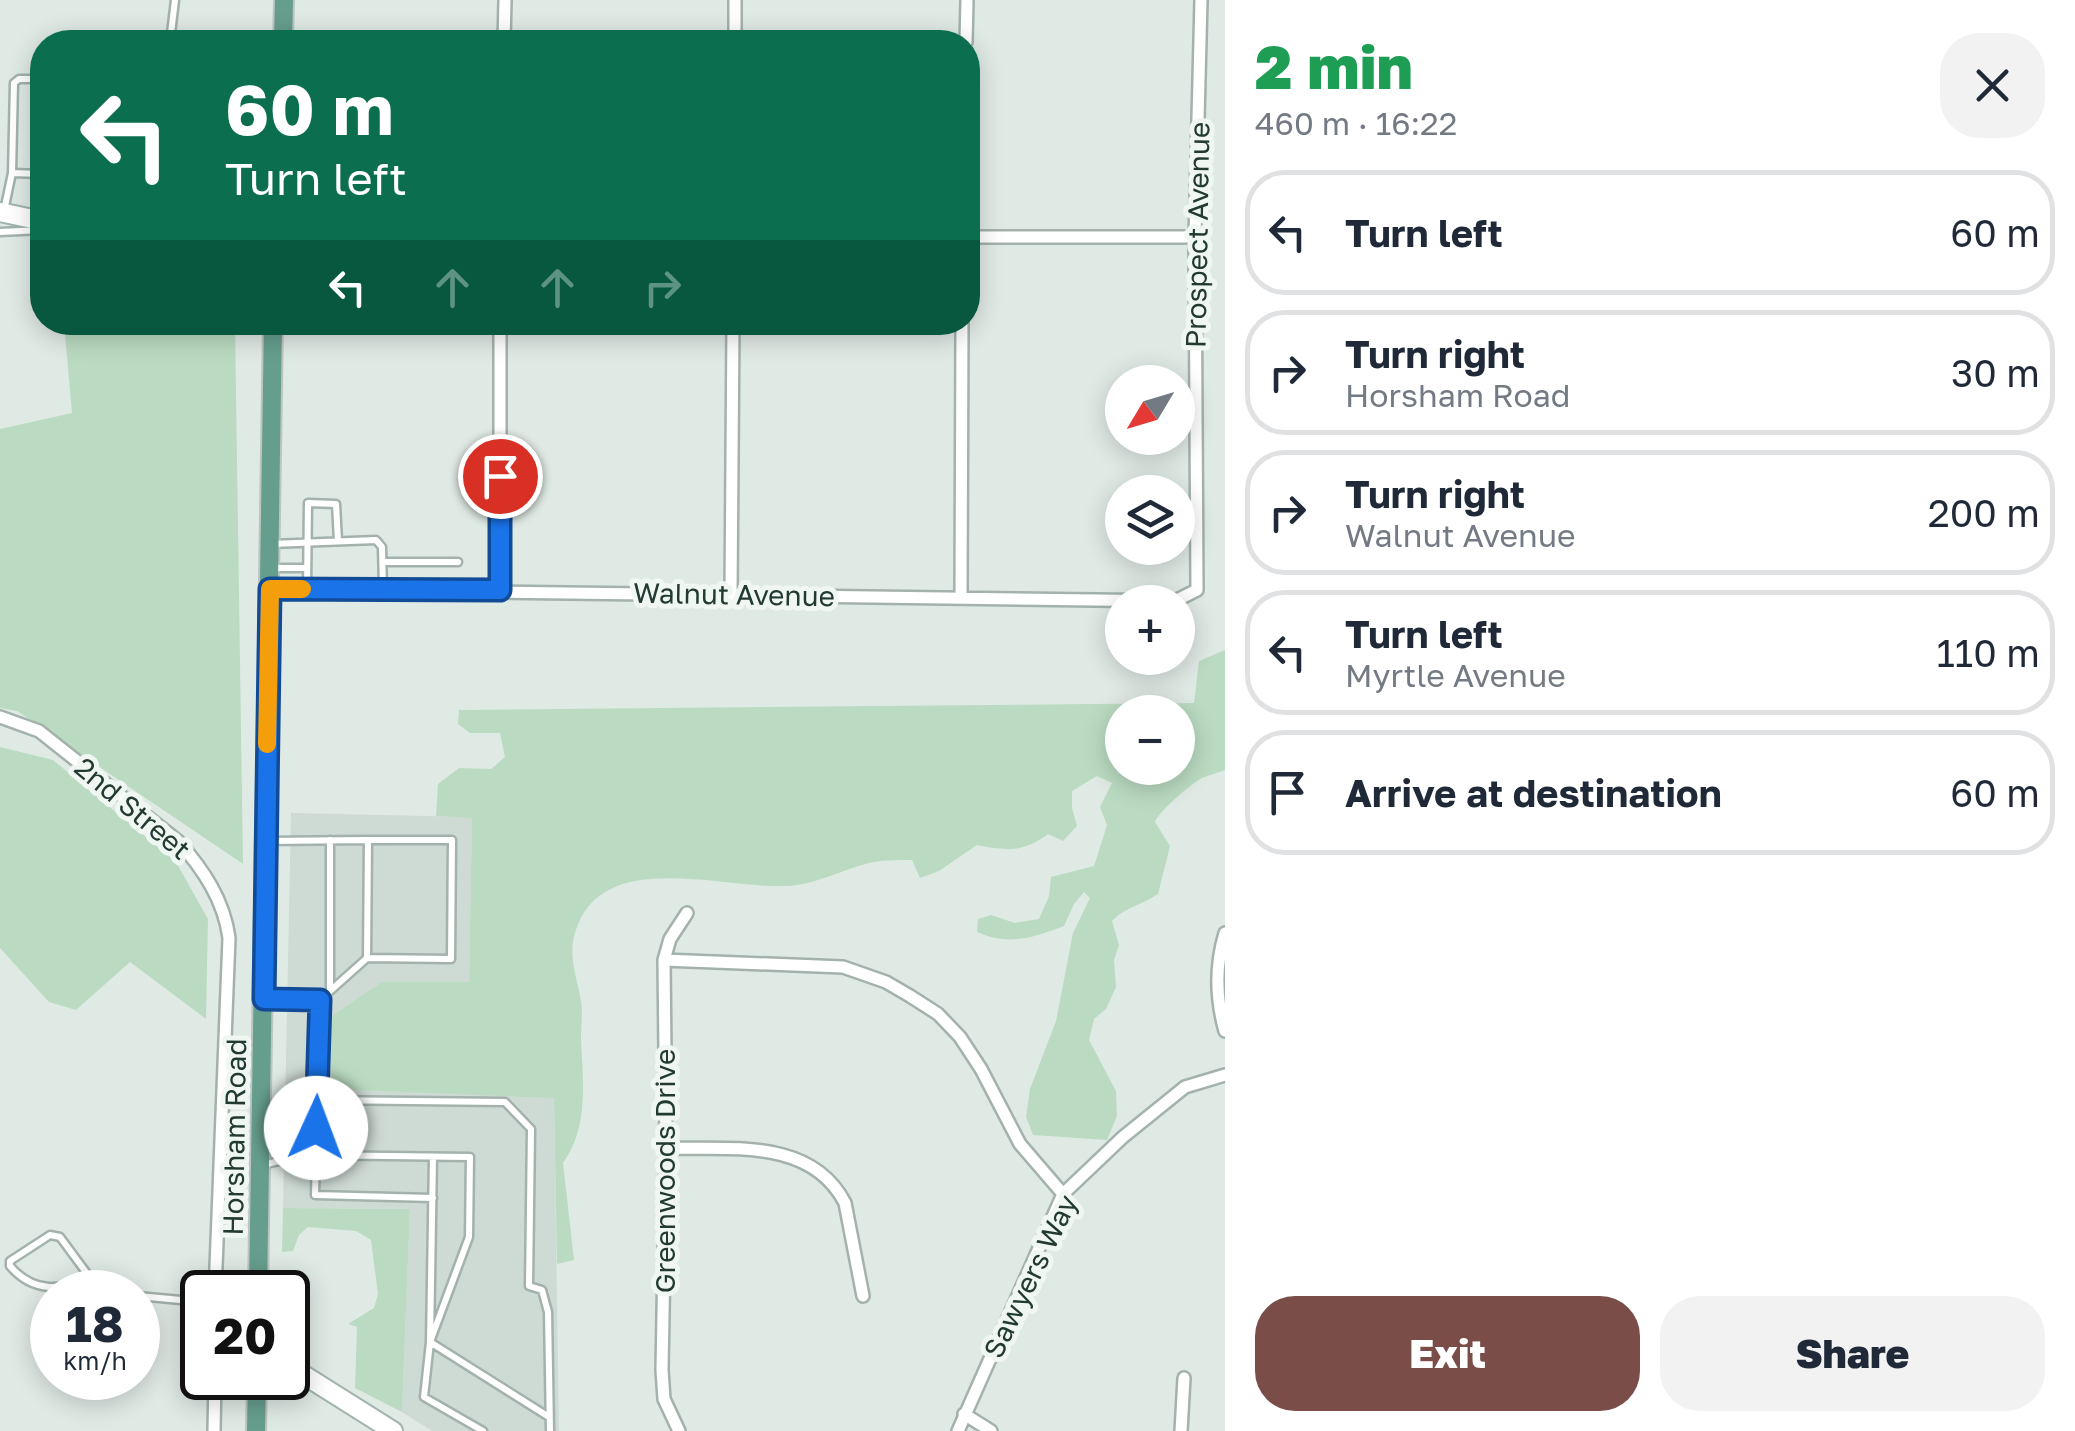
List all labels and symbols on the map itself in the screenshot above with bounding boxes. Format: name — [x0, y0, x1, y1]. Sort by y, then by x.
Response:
street label: Prospect Avenue — [1179, 122, 1215, 348]
north arrow — [1105, 365, 1195, 455]
pin — [458, 434, 543, 519]
street label: Walnut Avenue — [633, 576, 835, 612]
street label: 2nd Street — [69, 750, 197, 866]
street label: Horsham Road — [216, 1038, 252, 1236]
street label: Greenwoods Drive — [648, 1049, 681, 1293]
position arrow — [264, 1076, 368, 1180]
street label: Sawyers Way — [976, 1189, 1084, 1363]
speed limit sign: 20 — [180, 1270, 310, 1400]

